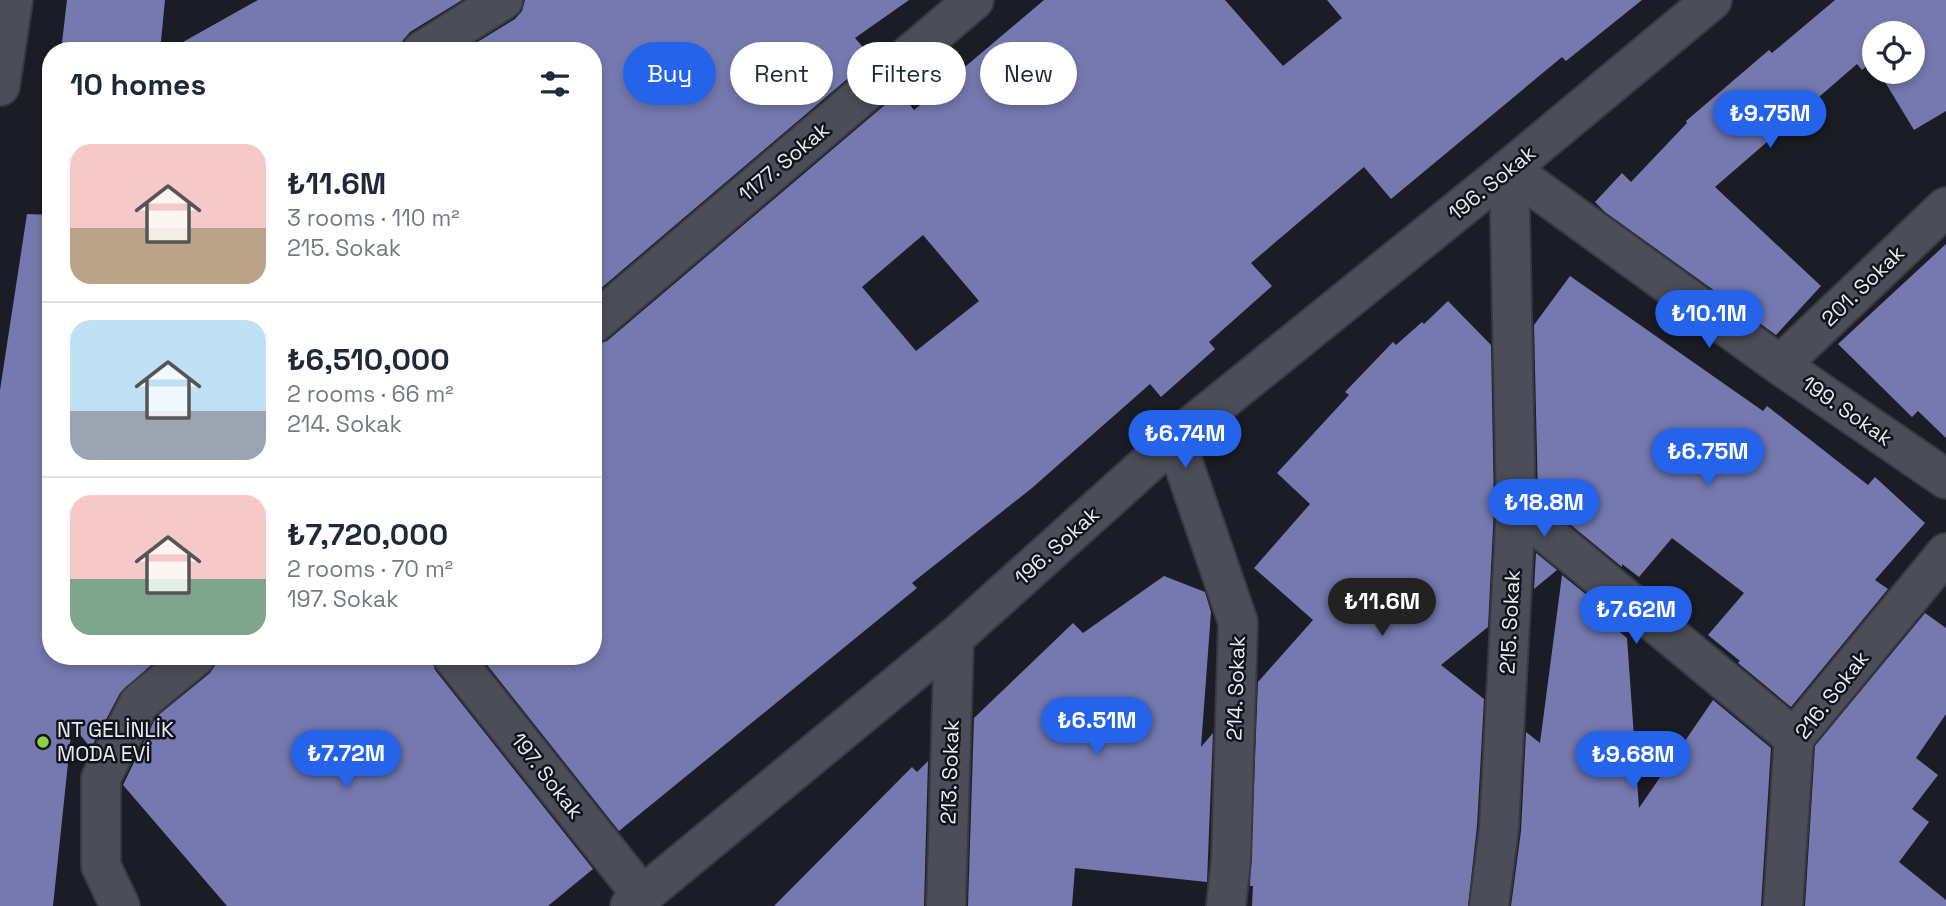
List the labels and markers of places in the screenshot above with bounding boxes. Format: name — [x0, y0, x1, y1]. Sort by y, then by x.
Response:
pin: ₺9.75M — [1713, 90, 1827, 150]
pin: ₺10.1M — [1652, 290, 1766, 350]
pin: ₺6.74M — [1128, 410, 1242, 470]
pin: ₺6.75M — [1651, 428, 1765, 488]
pin: ₺18.8M — [1487, 480, 1601, 539]
pin: ₺11.6M — [1325, 578, 1439, 638]
pin: ₺7.62M — [1579, 586, 1693, 646]
pin: ₺6.51M — [1040, 698, 1154, 757]
place label: NT GELİNLİK MODA EVİ — [57, 716, 174, 767]
pin: ₺7.72M — [289, 730, 403, 790]
pin: ₺9.68M — [1576, 732, 1690, 791]
marker: NT GELİNLİK MODA EVİ — [35, 734, 51, 750]

